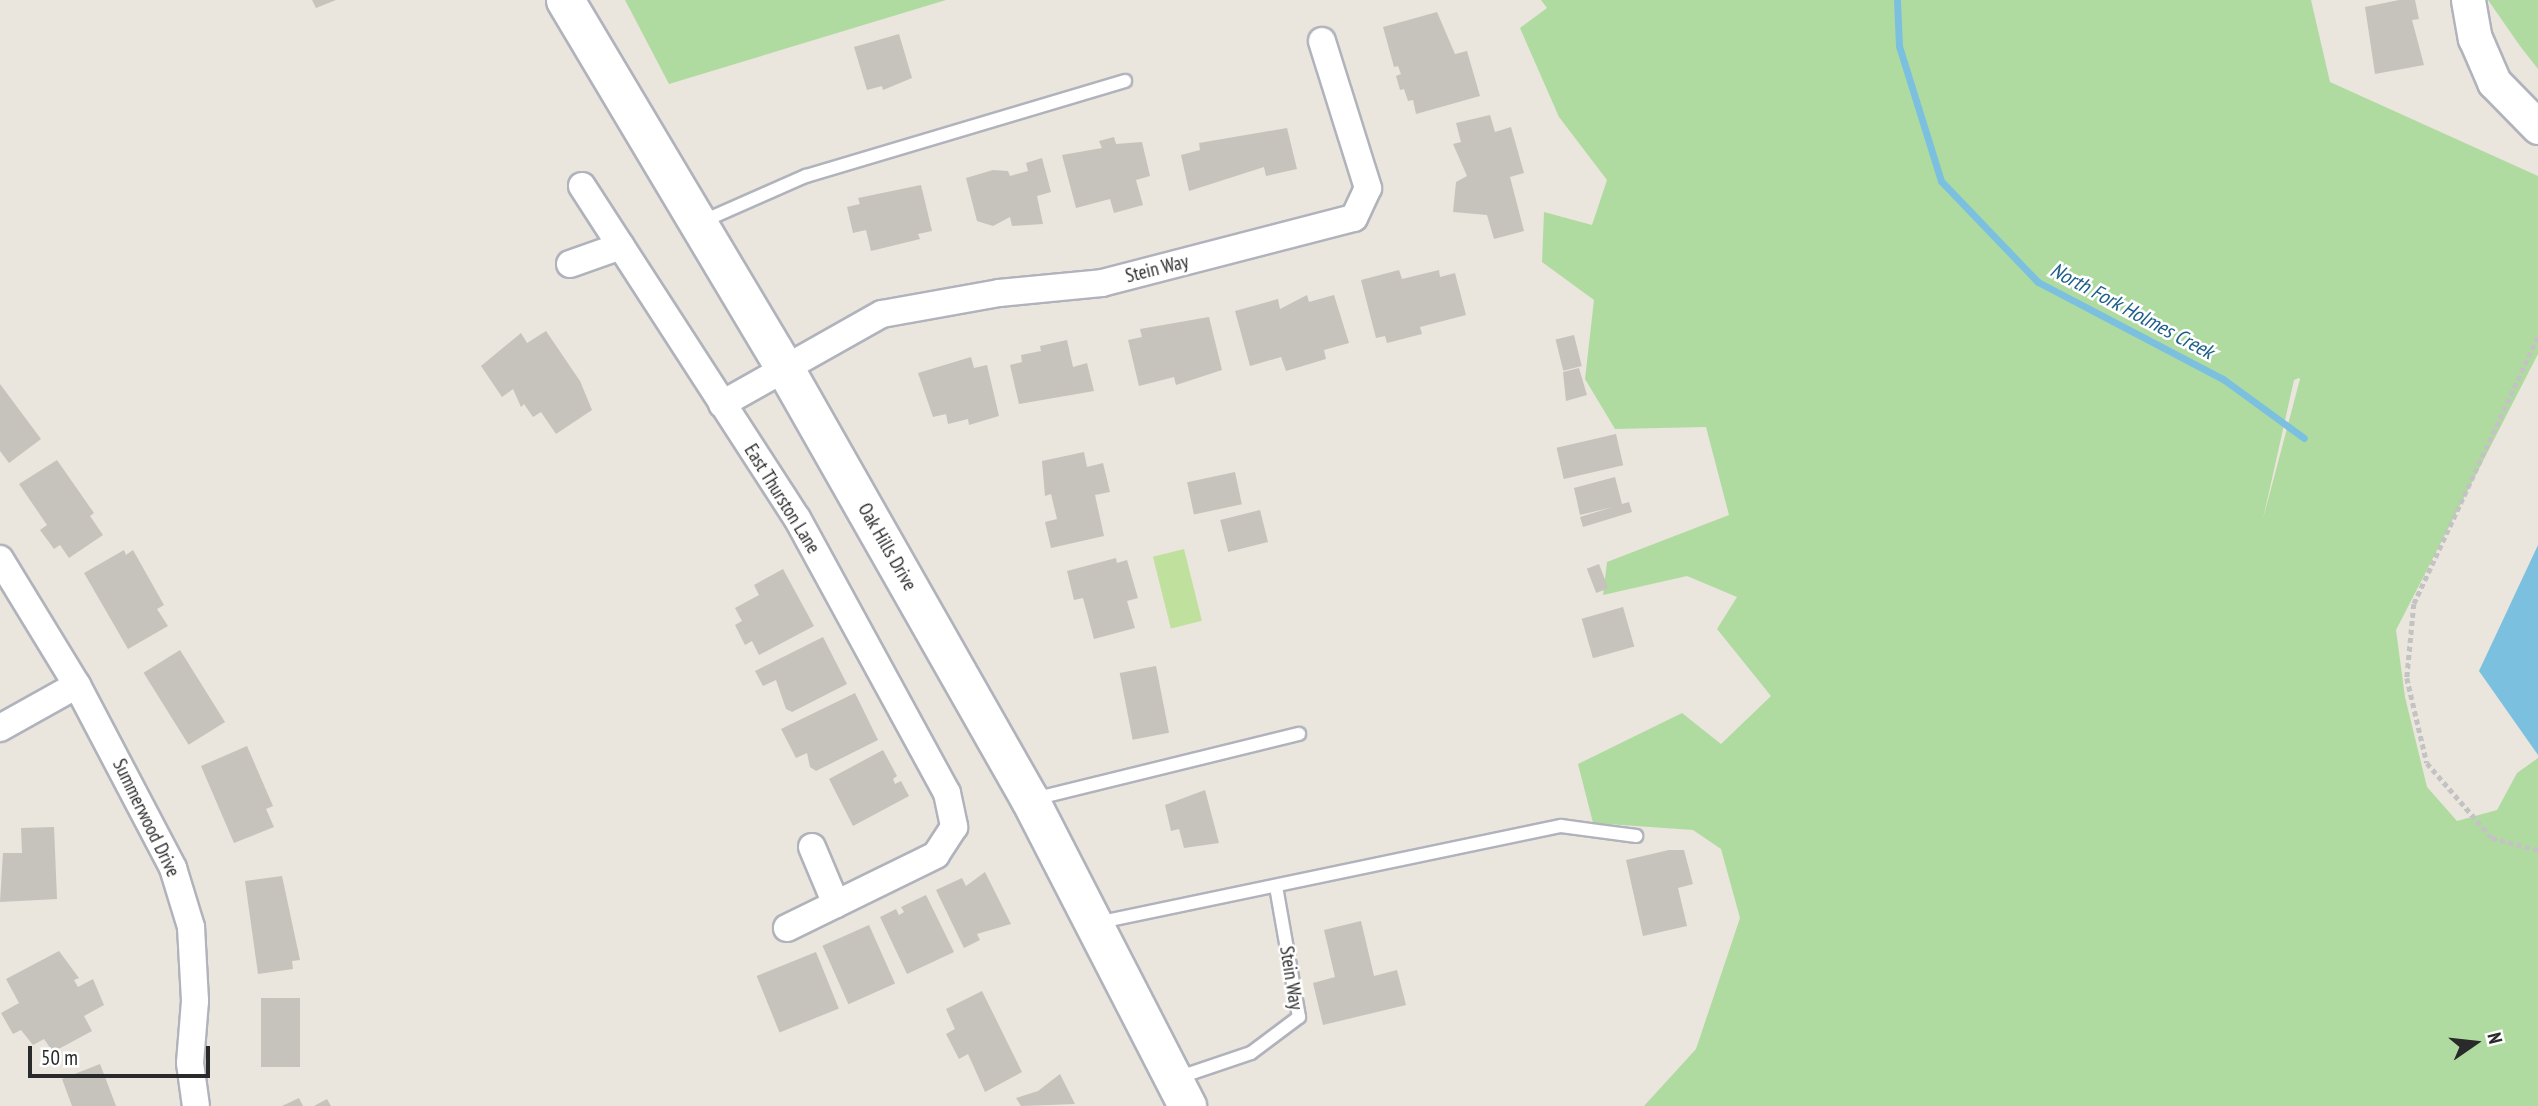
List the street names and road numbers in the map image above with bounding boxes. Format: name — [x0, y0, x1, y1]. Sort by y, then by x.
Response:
street label: Stein Way — [1123, 250, 1191, 288]
street label: East Thurston Lane — [739, 440, 825, 558]
street label: Oak Hills Drive — [853, 499, 921, 595]
street label: Summerwood Drive — [108, 755, 184, 881]
street label: Stein Way — [1275, 944, 1307, 1012]

